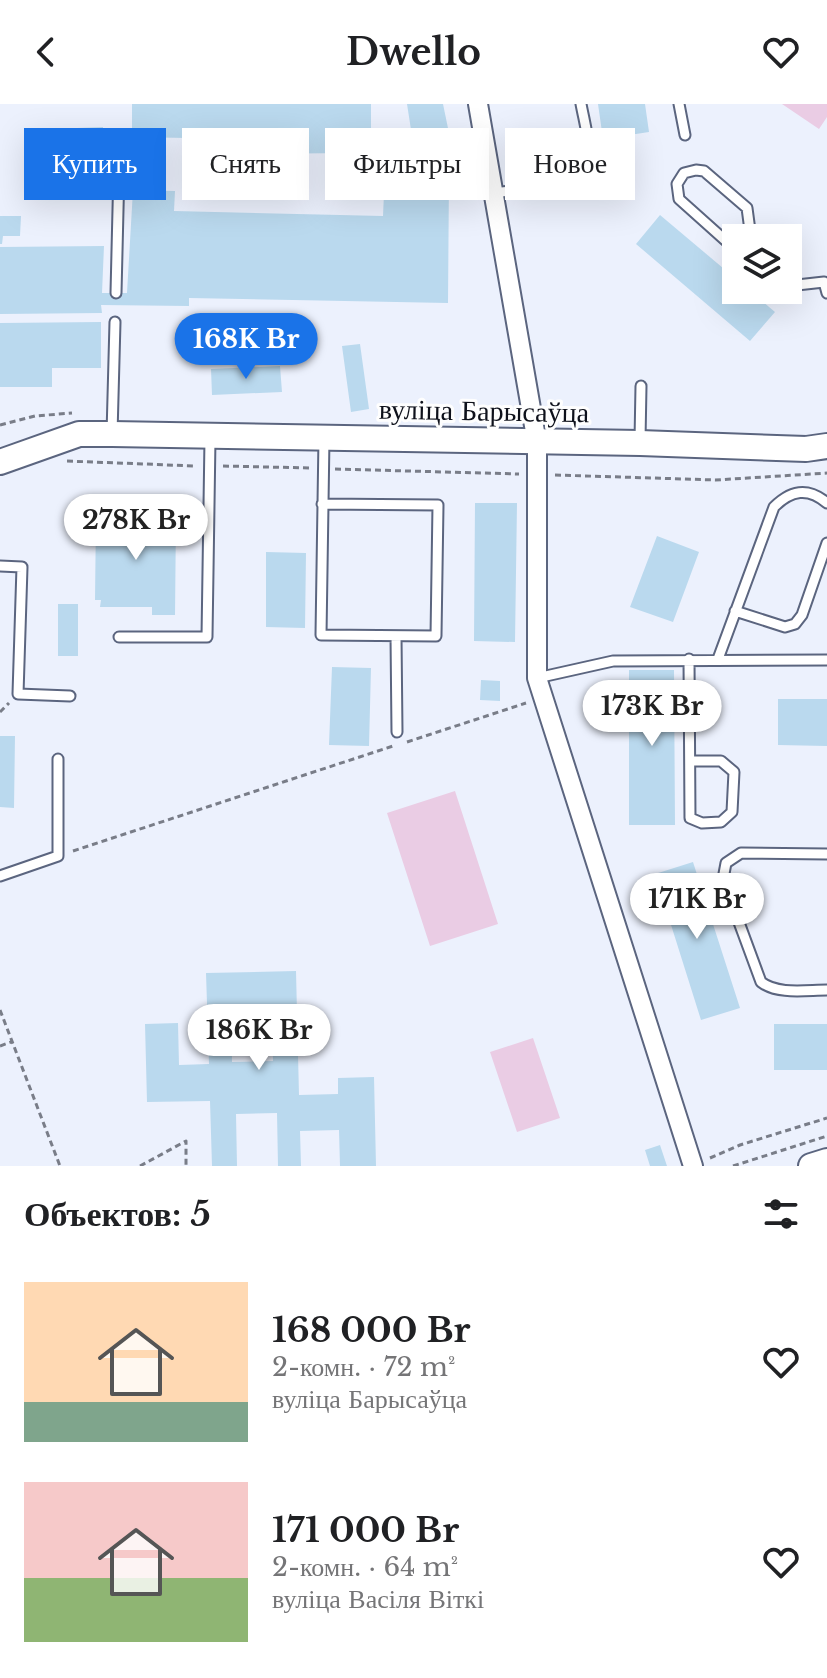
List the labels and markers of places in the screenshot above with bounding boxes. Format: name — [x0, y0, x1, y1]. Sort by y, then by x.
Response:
pin: 168K Br — [172, 313, 320, 381]
pin: 278K Br — [62, 494, 210, 562]
pin: 173K Br — [578, 680, 726, 748]
pin: 171K Br — [623, 873, 771, 941]
pin: 186K Br — [185, 1004, 333, 1072]

